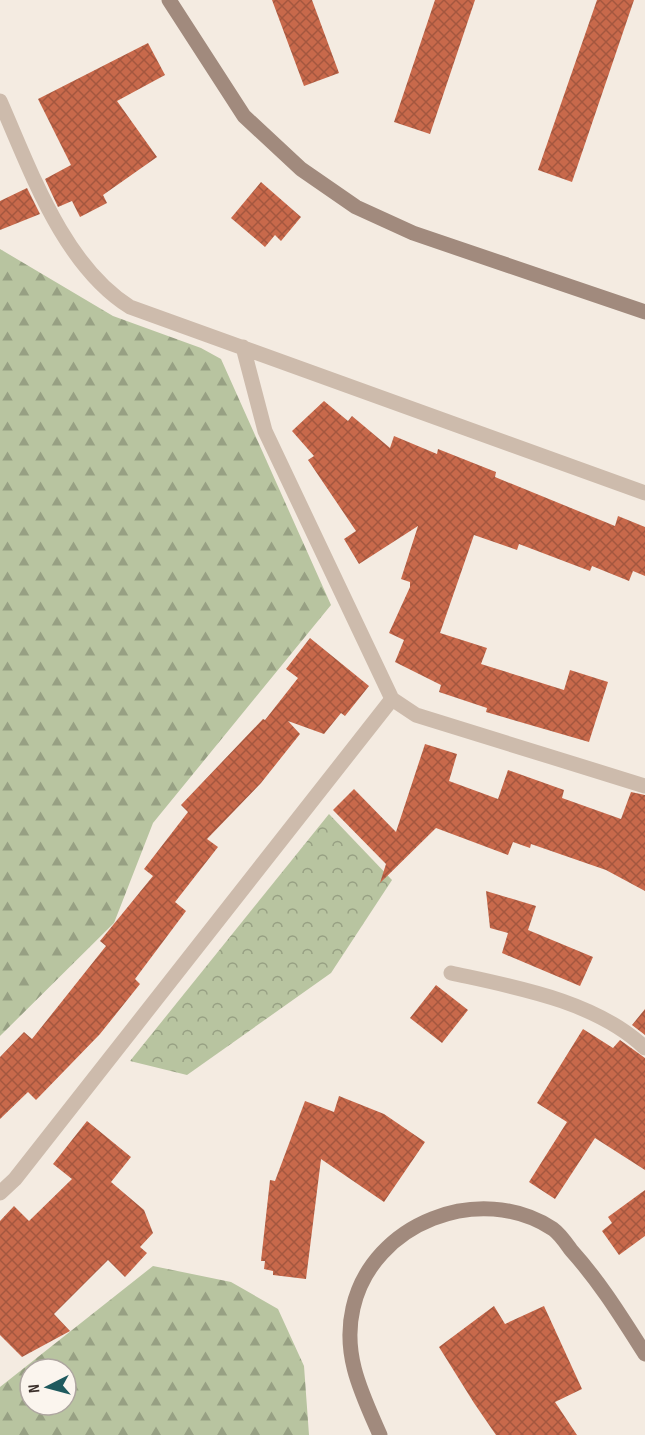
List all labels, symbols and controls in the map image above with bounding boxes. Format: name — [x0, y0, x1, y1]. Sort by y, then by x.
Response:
north arrow — [18, 1357, 78, 1417]
text: N — [25, 1383, 44, 1394]

